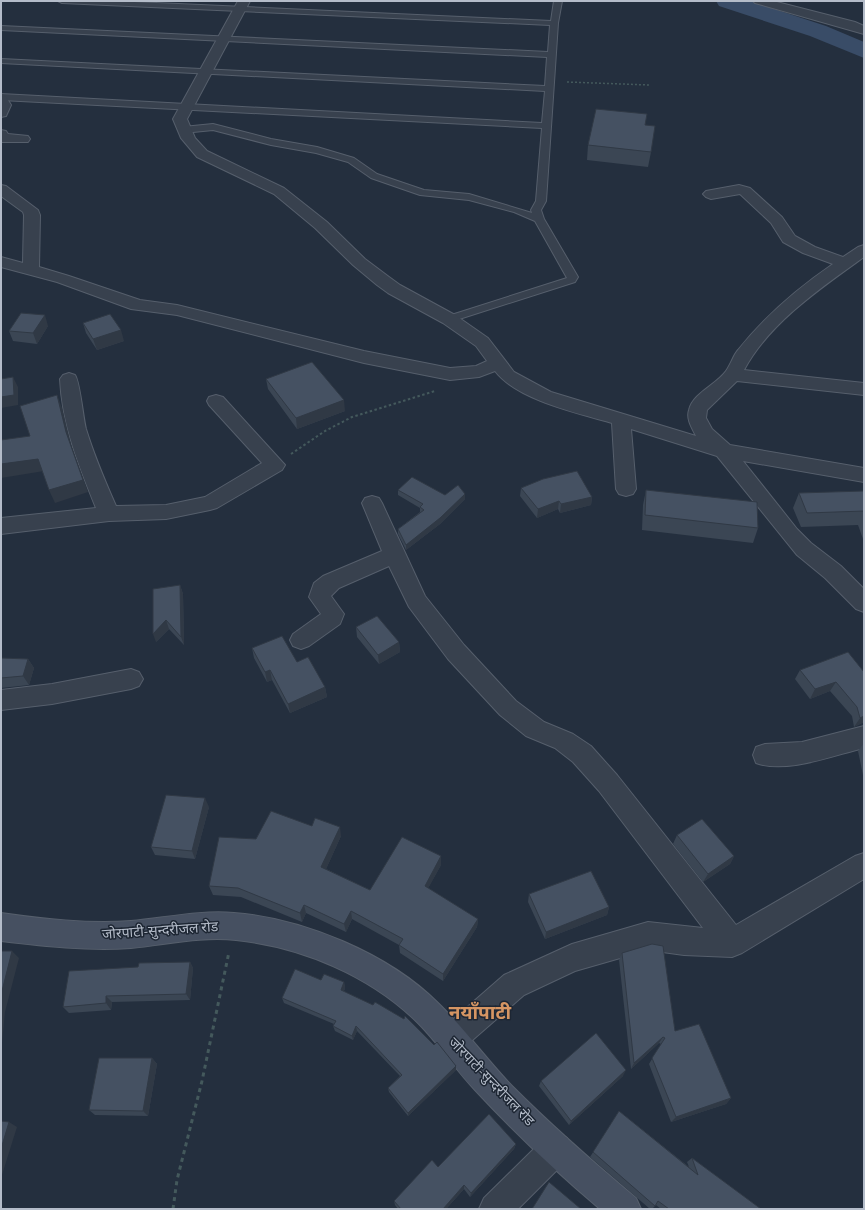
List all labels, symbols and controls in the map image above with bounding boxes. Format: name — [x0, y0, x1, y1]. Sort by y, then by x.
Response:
street label: जोरपाटी-सुन्दरीजल रोड — [101, 917, 219, 945]
district label: नयाँपाटी — [449, 1000, 512, 1027]
street label: जोरपाटी-सुन्दरीजल रोड — [443, 1033, 539, 1131]

